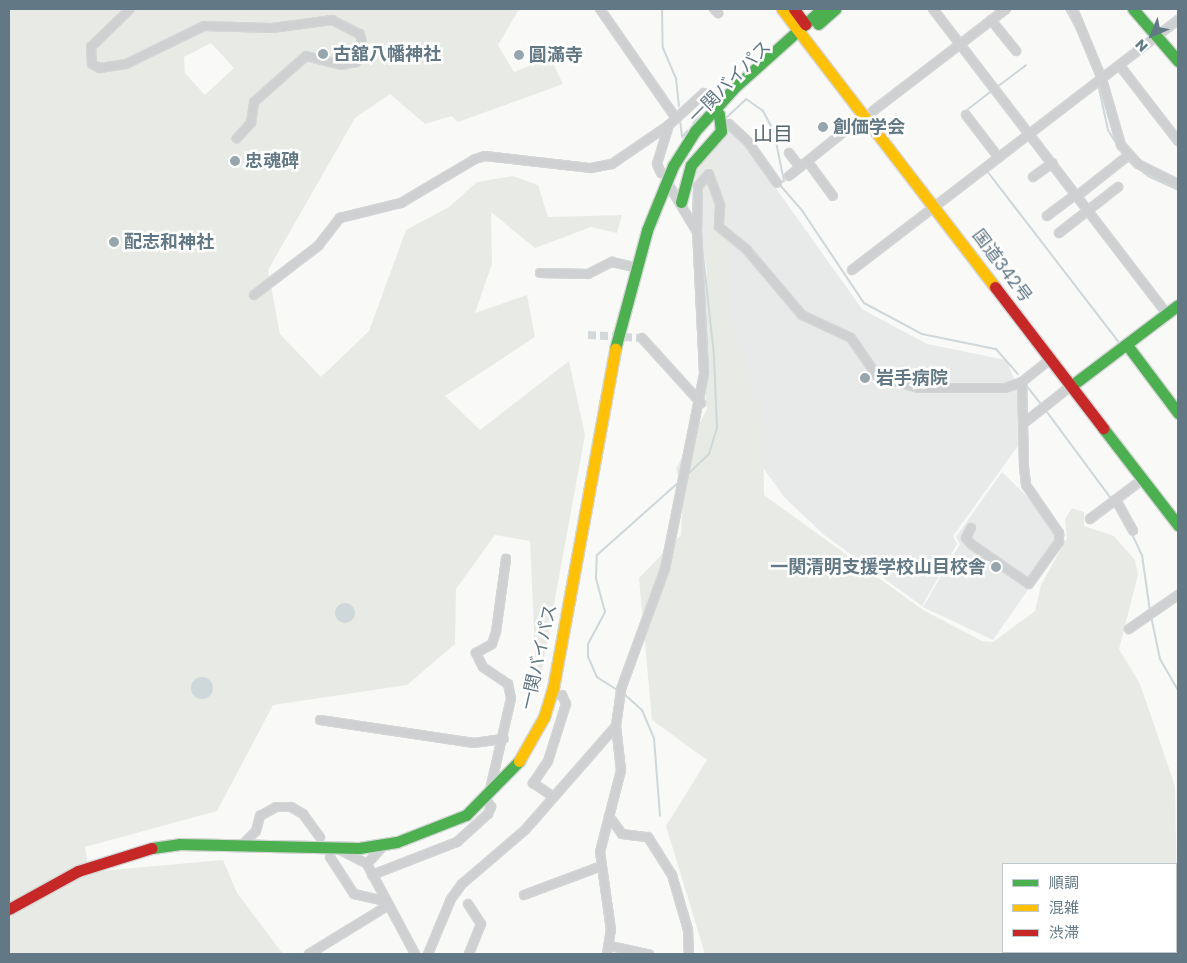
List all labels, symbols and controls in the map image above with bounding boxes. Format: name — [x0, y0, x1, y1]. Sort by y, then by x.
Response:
north arrow — [1127, 10, 1177, 60]
text: N — [1131, 35, 1152, 56]
street label: 一関バイパス — [684, 36, 776, 128]
place label: 古舘八幡神社 — [333, 43, 441, 65]
place label: 圓滿寺 — [529, 44, 583, 66]
marker: 古舘八幡神社 — [317, 48, 329, 60]
marker: 圓滿寺 — [513, 49, 525, 61]
place label: 創価学会 — [833, 116, 905, 138]
marker: 創価学会 — [817, 121, 829, 133]
district label: 山目 — [753, 122, 793, 146]
place label: 忠魂碑 — [245, 150, 299, 172]
marker: 忠魂碑 — [229, 155, 241, 167]
street label: 国道342号 — [967, 225, 1037, 307]
place label: 配志和神社 — [124, 231, 214, 253]
marker: 配志和神社 — [108, 236, 120, 248]
place label: 岩手病院 — [876, 367, 948, 389]
marker: 岩手病院 — [858, 371, 872, 385]
place label: 一関清明支援学校山目校舎 — [770, 556, 986, 578]
marker: 一関清明支援学校山目校舎 — [990, 561, 1002, 573]
street label: 一関バイパス — [516, 602, 562, 712]
legend — [1002, 863, 1177, 953]
text: 順調 — [1049, 872, 1079, 893]
text: 混雑 — [1049, 897, 1079, 918]
text: 渋滞 — [1049, 922, 1079, 943]

